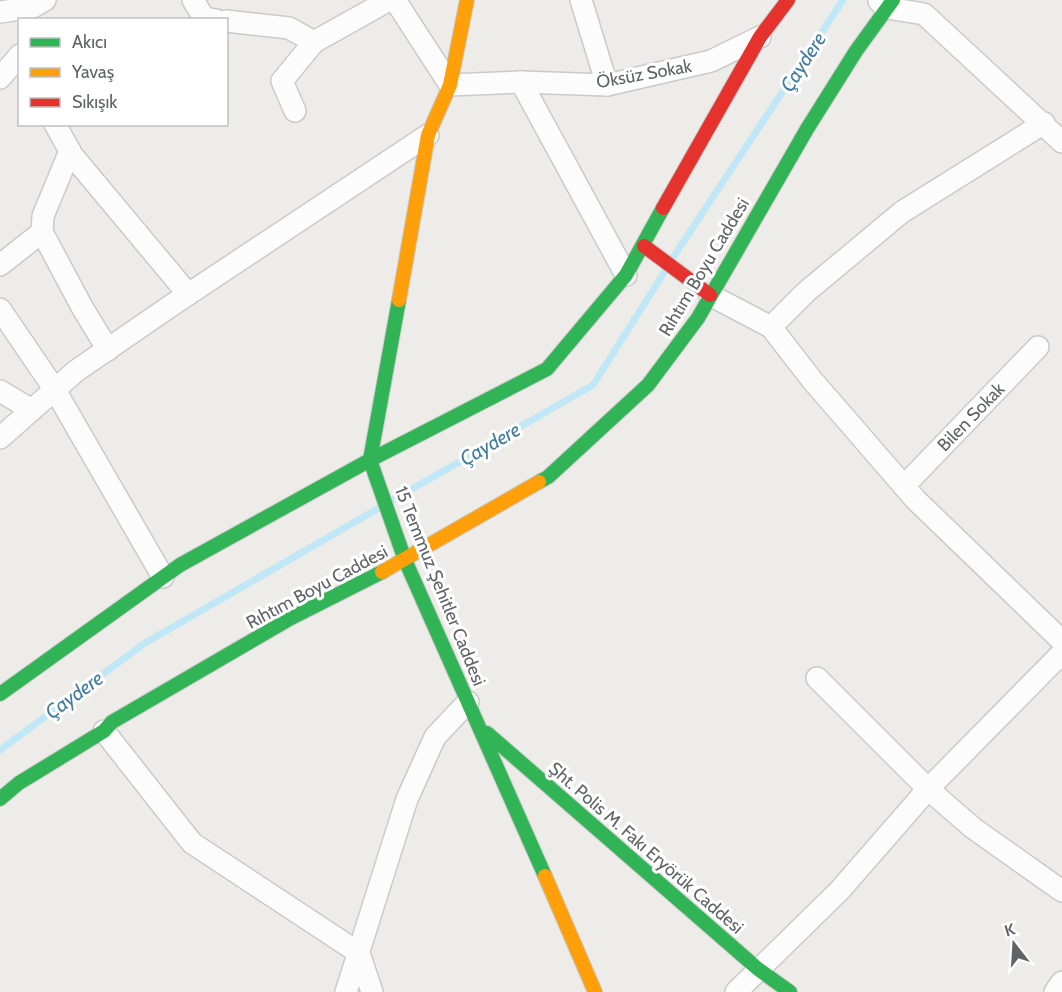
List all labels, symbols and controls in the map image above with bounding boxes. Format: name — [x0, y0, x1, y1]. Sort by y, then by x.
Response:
legend — [18, 18, 228, 126]
water label: Çaydere — [775, 28, 831, 96]
text: Akıcı — [72, 31, 107, 53]
street label: Öksüz Sokak — [595, 55, 694, 93]
text: Yavaş — [71, 61, 114, 83]
text: Sıkışık — [72, 91, 118, 113]
street label: Rıhtım Boyu Caddesi — [654, 194, 754, 340]
street label: Bilen Sokak — [933, 377, 1010, 456]
water label: Çaydere — [456, 417, 524, 471]
street label: 15 Temmuz Şehitler Caddesi — [390, 483, 490, 689]
street label: Rıhtım Boyu Caddesi — [242, 540, 392, 634]
water label: Çaydere — [40, 666, 108, 724]
street label: Şht. Polis M. Fakı Eryörük Caddesi — [544, 757, 748, 939]
north arrow — [984, 914, 1044, 974]
text: K — [1002, 920, 1017, 941]

